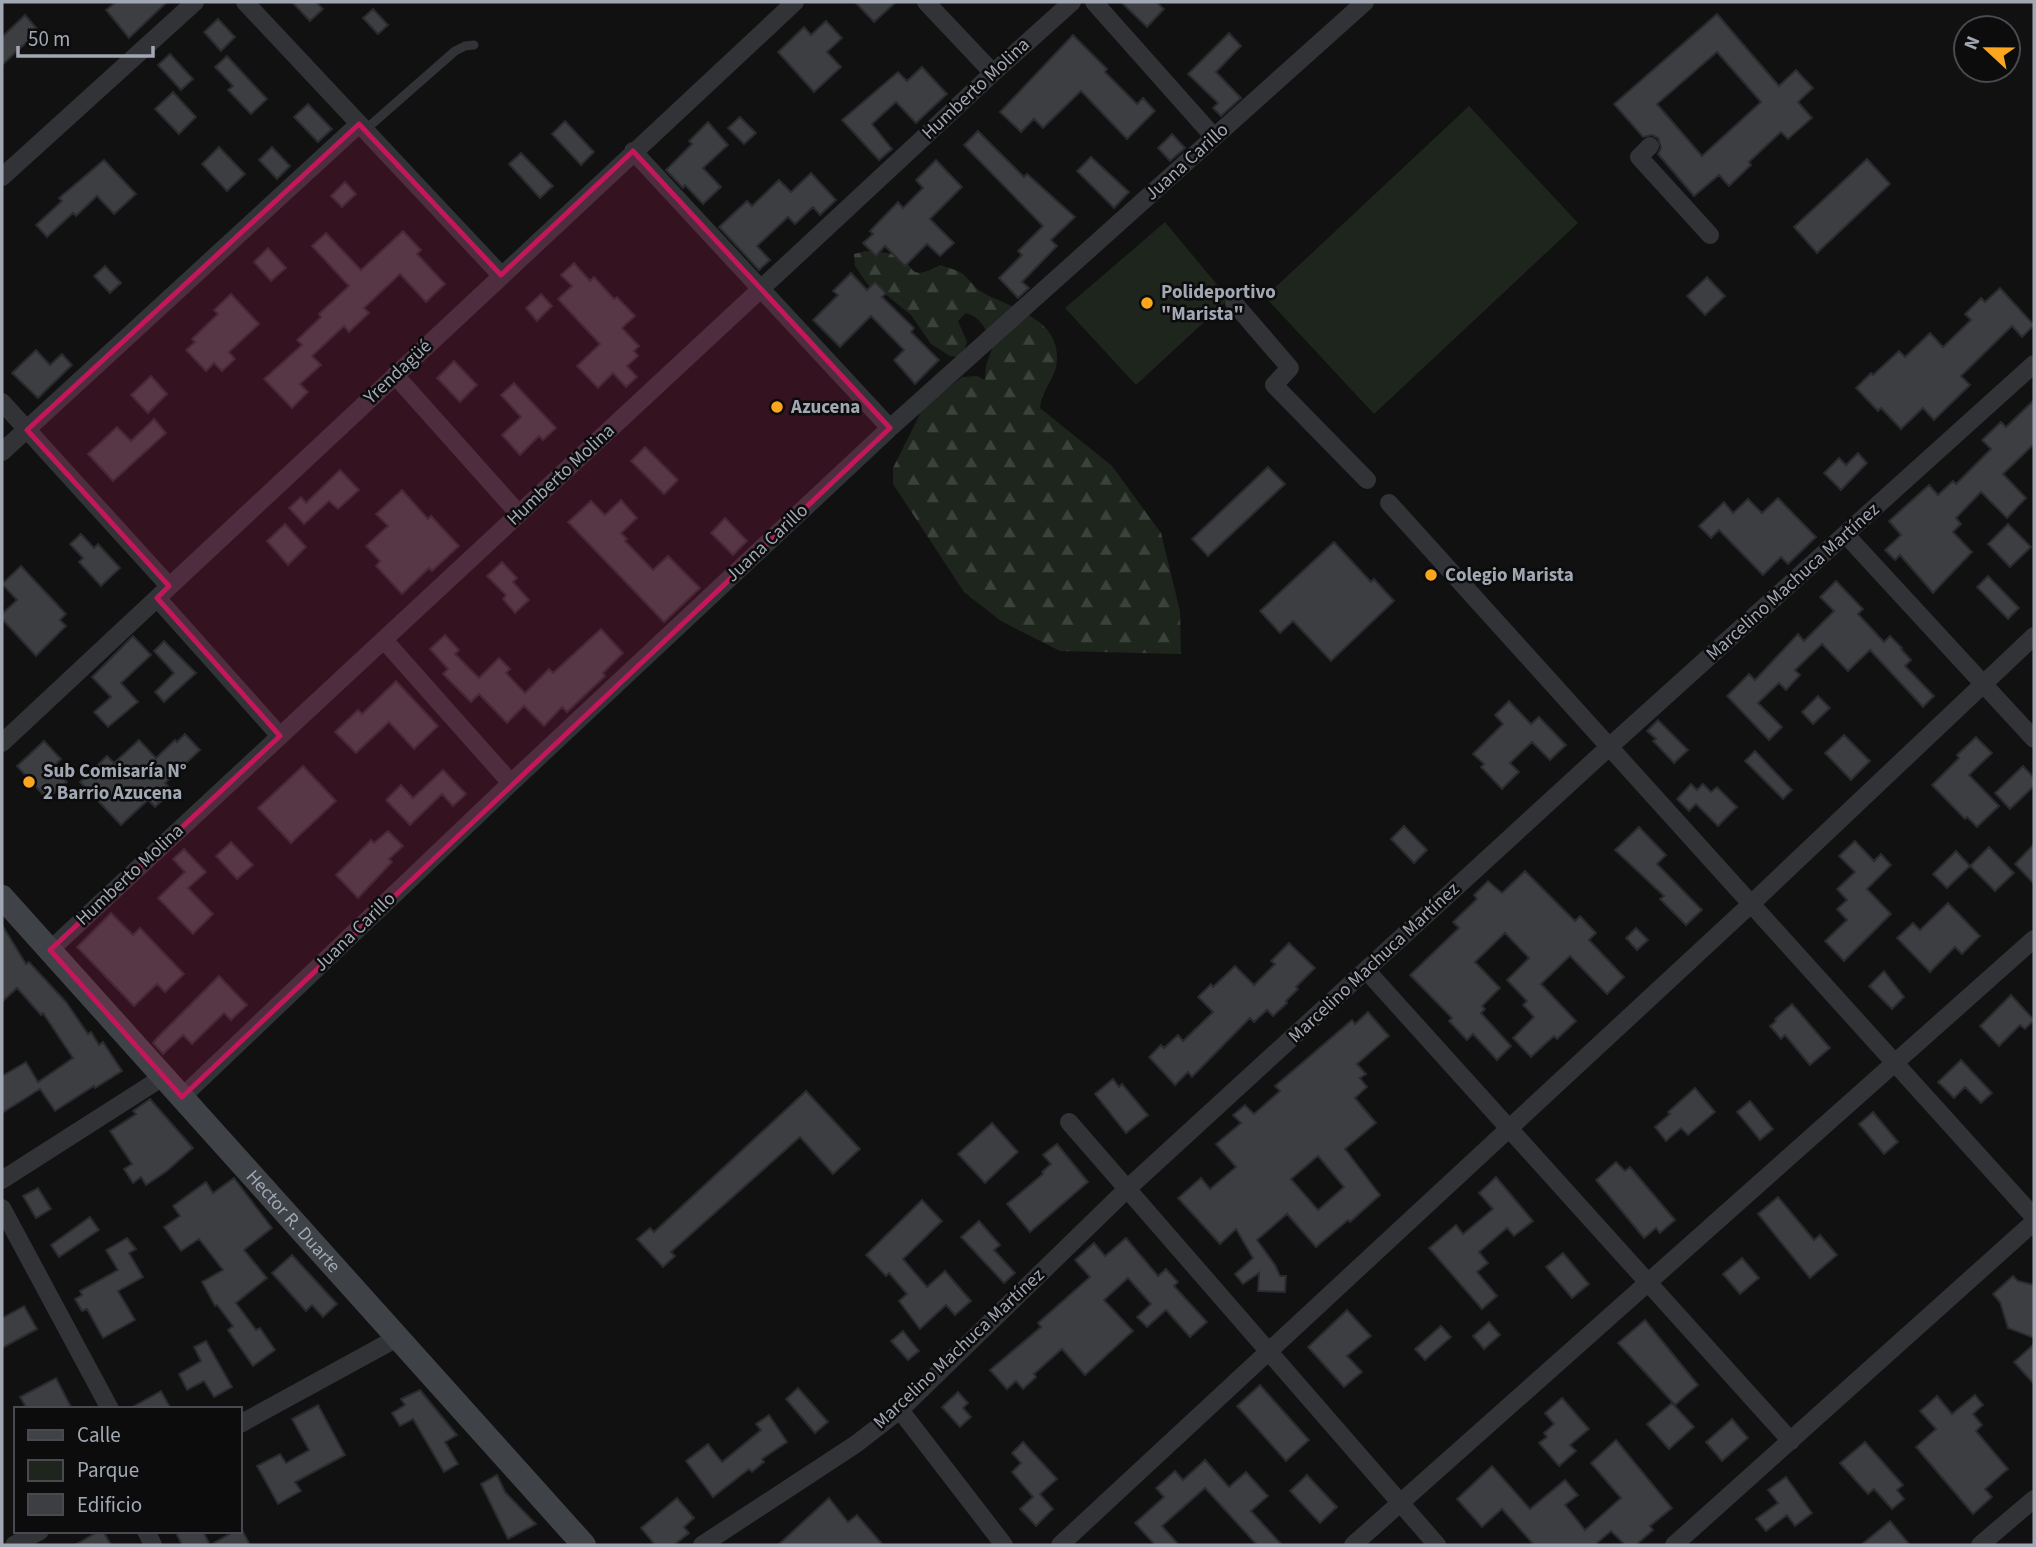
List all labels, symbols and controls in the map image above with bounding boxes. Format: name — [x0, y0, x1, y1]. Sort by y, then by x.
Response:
scale bar — [18, 14, 152, 58]
north arrow — [1952, 14, 2022, 84]
text: 50 m — [28, 24, 70, 54]
street label: Humberto Molina — [916, 32, 1036, 146]
text: N — [1958, 32, 1988, 54]
street label: Juana Carillo — [1139, 117, 1235, 207]
place label: Polideportivo "Marista" — [1161, 279, 1276, 328]
marker: Polideportivo "Marista" — [1139, 295, 1155, 311]
street label: Yrendagüé — [357, 333, 438, 411]
place label: Azucena — [790, 394, 860, 421]
marker: Azucena — [769, 399, 785, 415]
street label: Humberto Molina — [501, 418, 621, 532]
street label: Marcelino Machuca Martínez — [1700, 497, 1886, 667]
street label: Juana Carillo — [720, 498, 814, 588]
place label: Colegio Marista — [1445, 562, 1574, 589]
marker: Colegio Marista — [1423, 567, 1439, 583]
place label: Sub Comisaría N° 2 Barrio Azucena — [43, 758, 187, 807]
marker: Sub Comisaría N° 2 Barrio Azucena — [21, 774, 37, 790]
street label: Humberto Molina — [70, 818, 190, 932]
street label: Marcelino Machuca Martínez — [1282, 876, 1466, 1050]
street label: Juana Carillo — [308, 886, 402, 978]
street label: Hector R. Duarte — [240, 1164, 347, 1279]
street label: Marcelino Machuca Martínez — [867, 1262, 1051, 1436]
legend — [14, 1407, 242, 1533]
text: Calle — [77, 1420, 121, 1450]
text: Parque — [77, 1455, 139, 1485]
text: Edificio — [77, 1490, 142, 1520]

